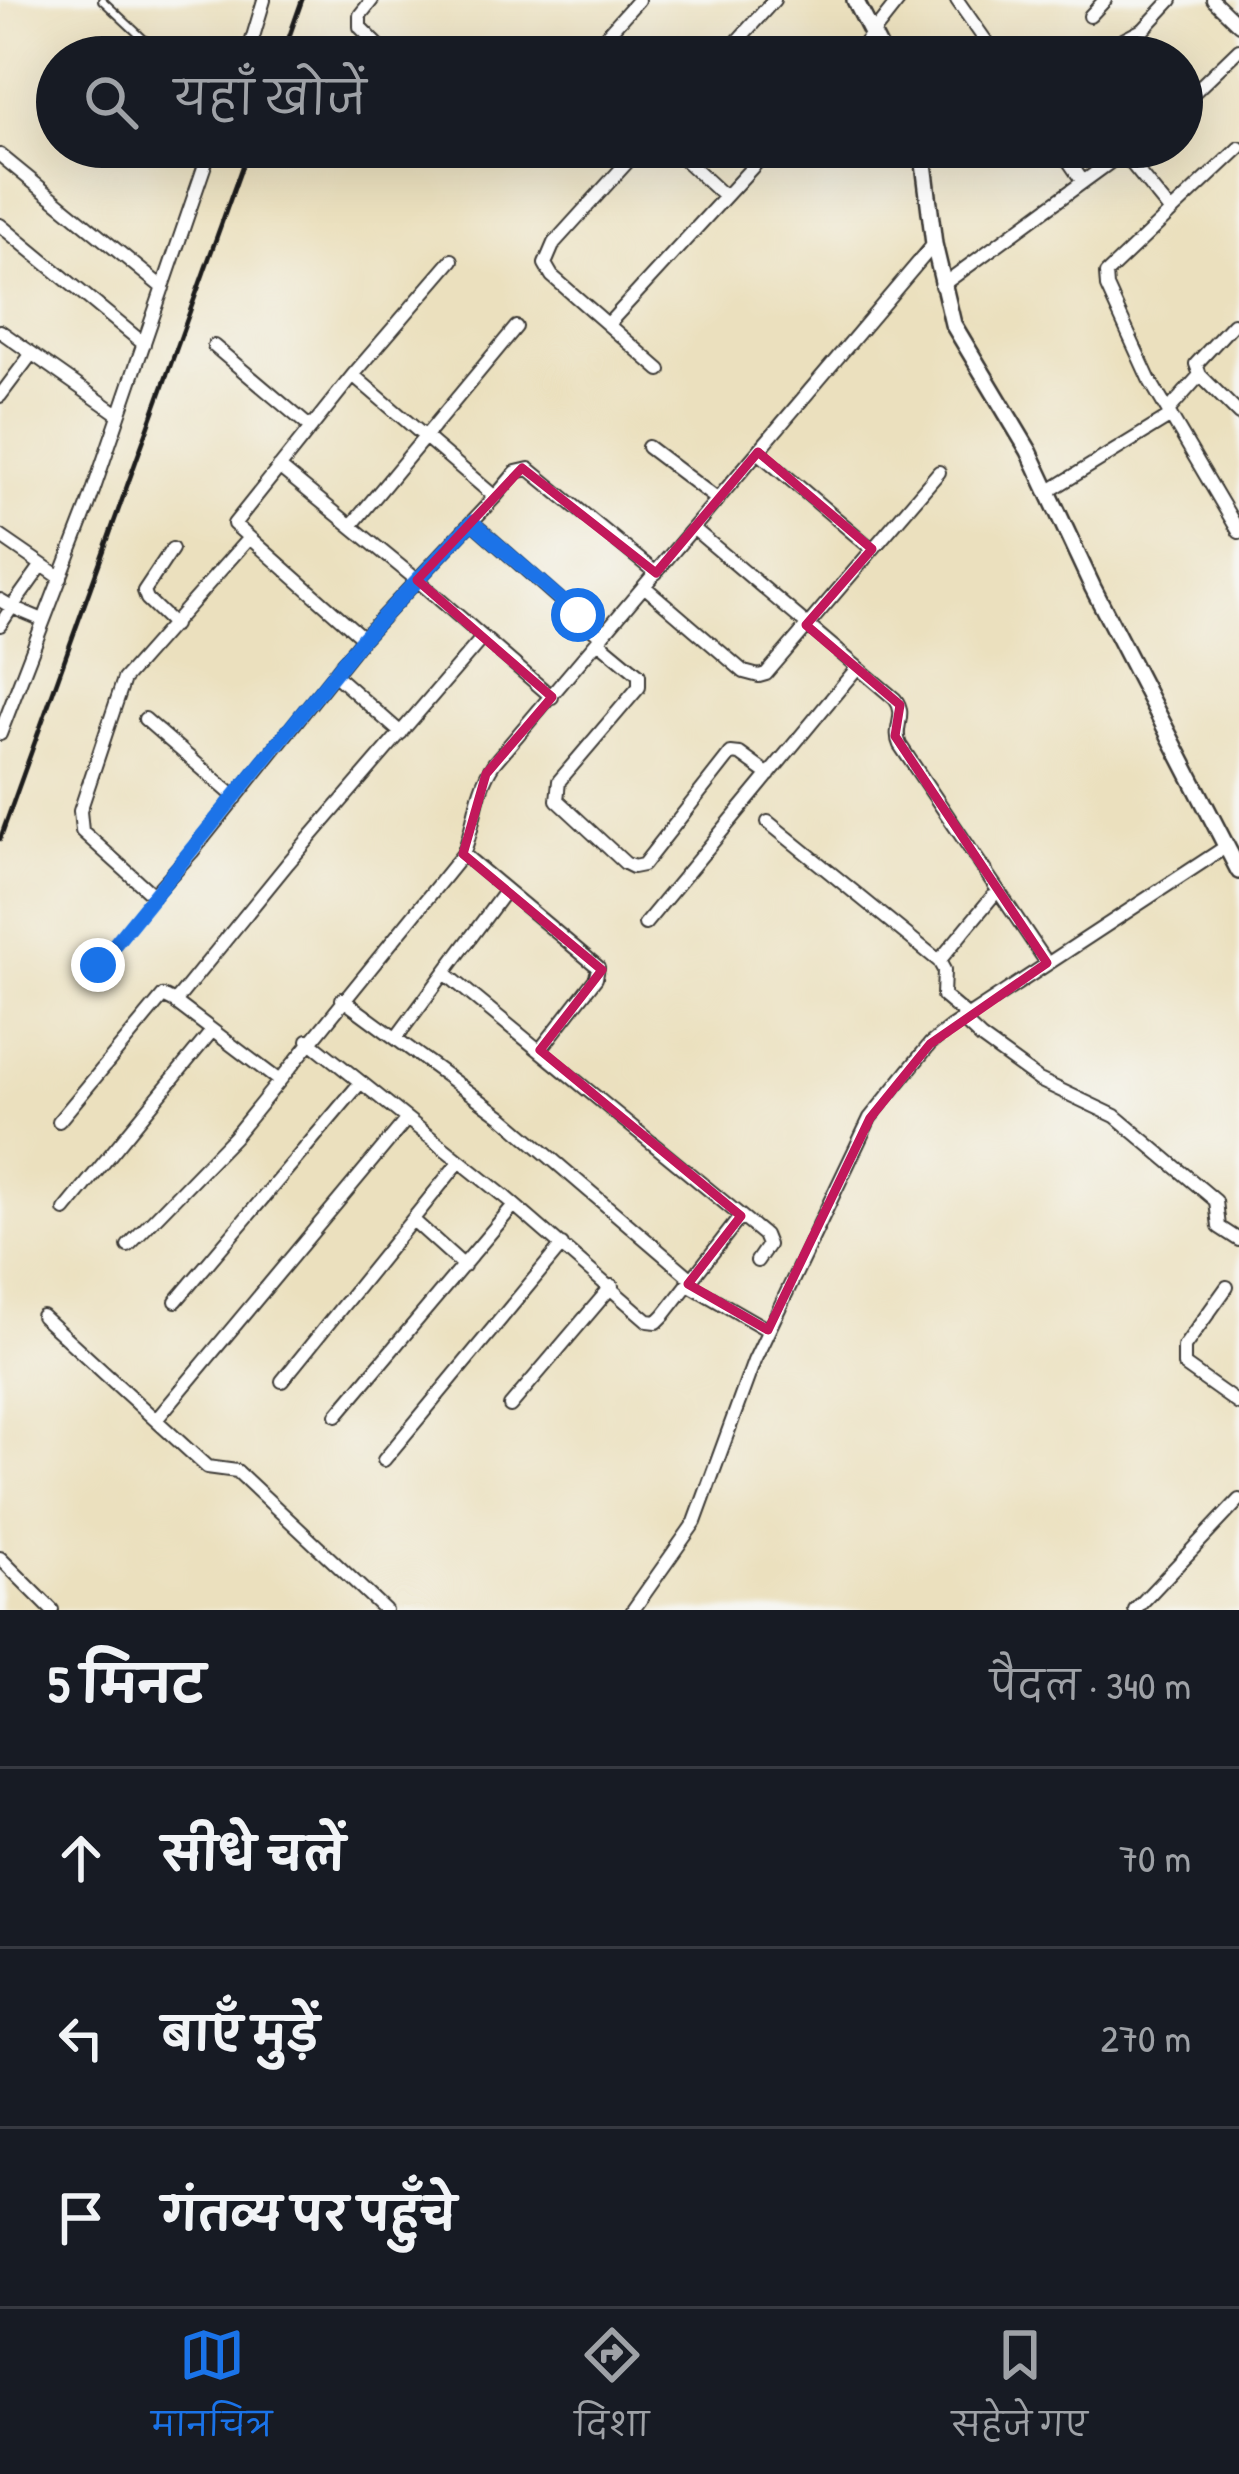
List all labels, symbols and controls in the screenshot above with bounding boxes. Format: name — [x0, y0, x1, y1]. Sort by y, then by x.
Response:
search box — [36, 36, 1203, 168]
text: यहाँ खोजें — [174, 67, 366, 128]
icon: search — [78, 69, 144, 135]
route start — [551, 588, 605, 642]
route end — [71, 938, 125, 992]
text: 5 मिनट — [48, 1649, 205, 1718]
text: पैदल · 340 m — [990, 1658, 1191, 1711]
text: सीधे चलें — [162, 1823, 345, 1884]
icon: ahead — [48, 1825, 114, 1891]
text: 70 m — [1119, 1831, 1191, 1884]
text: बाएँ मुड़ें — [162, 2003, 319, 2064]
icon: left — [48, 2005, 114, 2071]
text: 270 m — [1100, 2011, 1191, 2064]
text: गंतव्य पर पहुँचे — [162, 2183, 456, 2244]
icon: arrive — [48, 2185, 114, 2251]
tab: मानचित्र — [151, 2322, 272, 2461]
tab: दिशा — [574, 2322, 649, 2461]
tab: सहेजे गए — [952, 2322, 1088, 2461]

